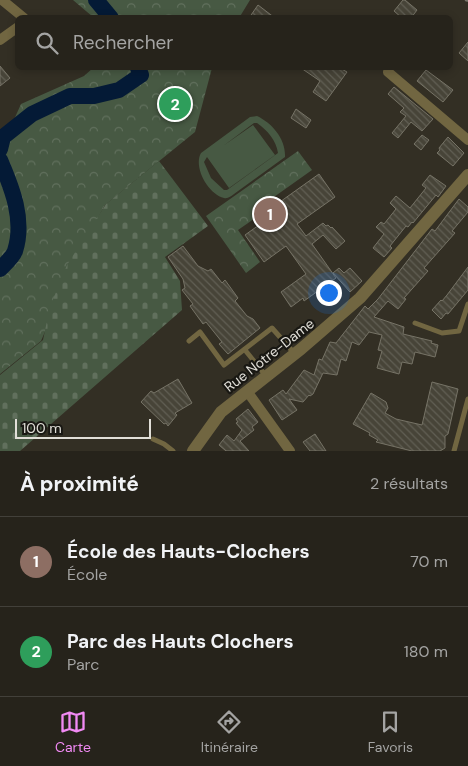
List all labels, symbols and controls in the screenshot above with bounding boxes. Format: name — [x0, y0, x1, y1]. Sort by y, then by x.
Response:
search box — [15, 15, 453, 70]
icon: search — [33, 29, 61, 57]
text: Rechercher — [73, 30, 173, 55]
pin: 2 — [159, 85, 191, 123]
pin: 1 — [254, 195, 286, 233]
your location — [316, 280, 342, 306]
street label: Rue Notre-Dame — [220, 314, 318, 396]
scale bar — [15, 416, 151, 439]
text: 100 m — [22, 419, 62, 437]
text: À proximité — [20, 470, 139, 498]
text: 2 résultats — [370, 473, 448, 494]
text: École des Hauts-Clochers — [67, 539, 310, 564]
text: 1 — [33, 551, 39, 572]
text: 70 m — [410, 551, 448, 572]
text: École — [67, 564, 107, 585]
text: Parc des Hauts Clochers — [67, 629, 294, 654]
text: 2 — [31, 641, 41, 662]
text: 180 m — [404, 641, 448, 662]
text: Parc — [67, 654, 99, 675]
tab: Carte — [55, 708, 91, 756]
tab: Itinéraire — [201, 708, 258, 756]
tab: Favoris — [368, 708, 413, 756]

